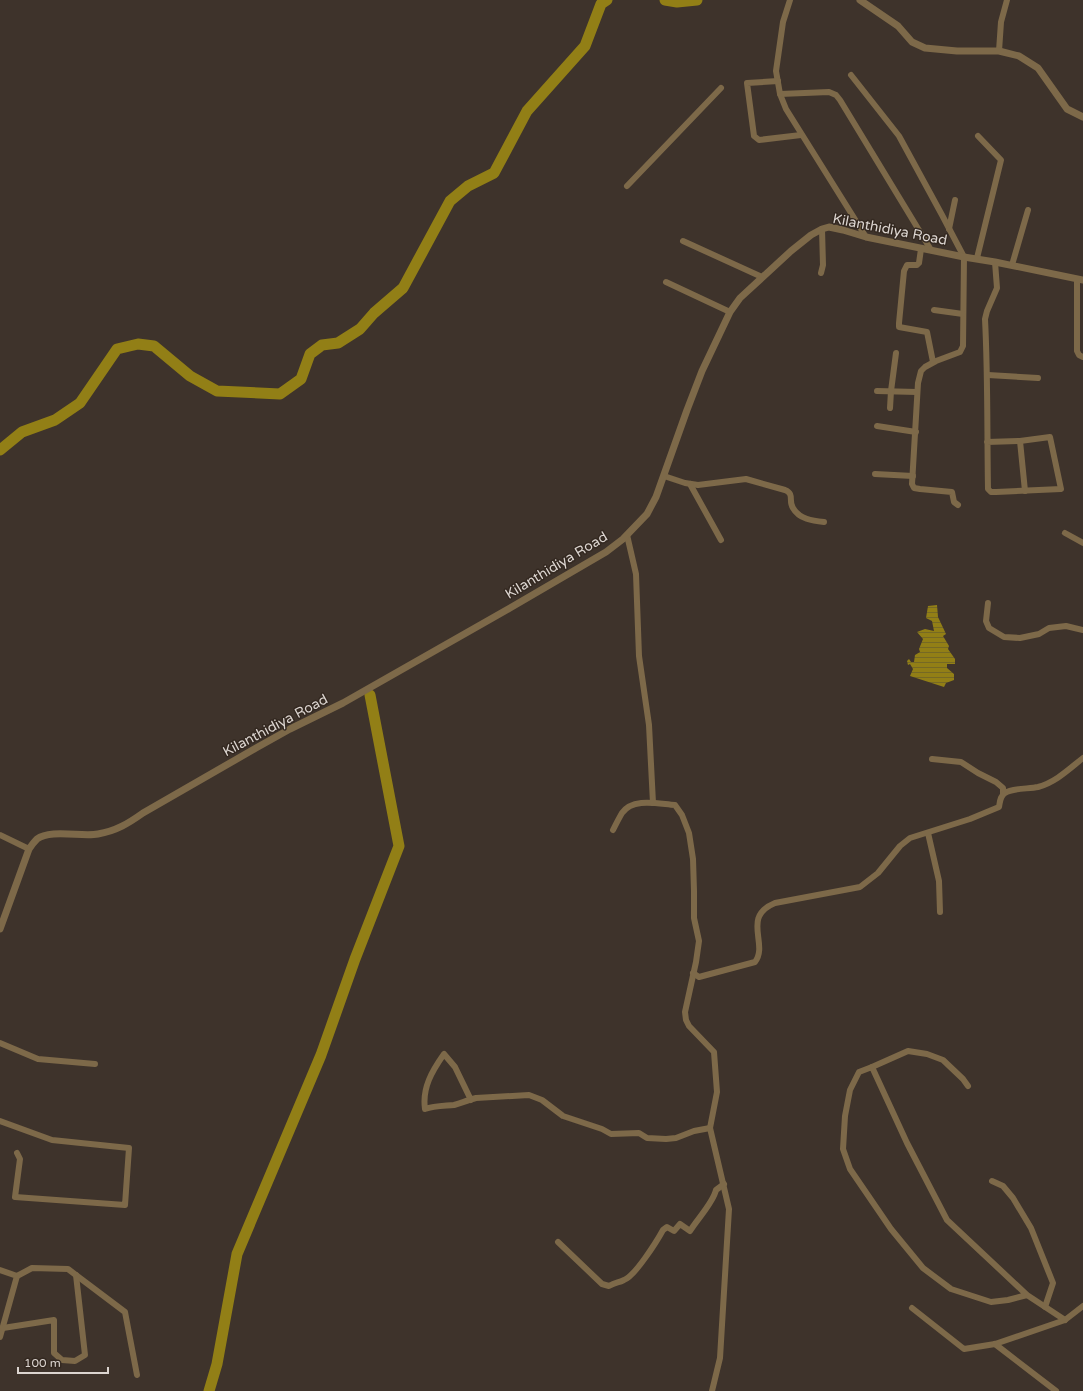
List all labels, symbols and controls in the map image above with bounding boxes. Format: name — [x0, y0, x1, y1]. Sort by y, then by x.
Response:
street label: Kilanthidiya Road — [831, 210, 949, 249]
street label: Kilanthidiya Road — [502, 528, 611, 603]
street label: Kilanthidiya Road — [220, 691, 331, 760]
scale bar — [18, 1349, 108, 1375]
text: 100 m — [24, 1356, 61, 1370]

